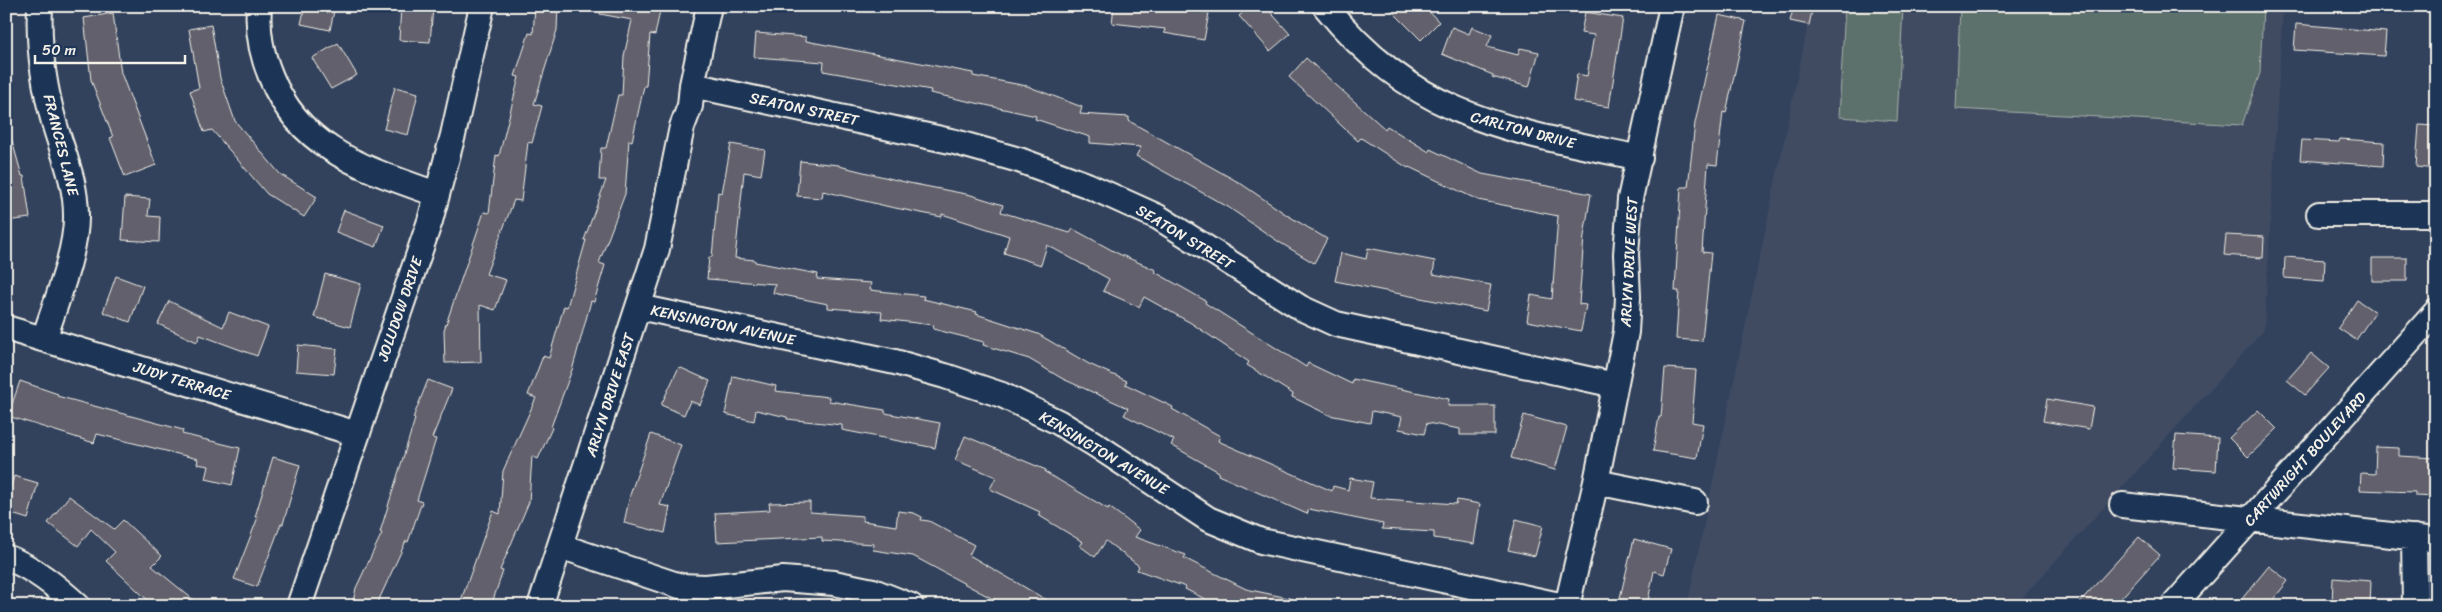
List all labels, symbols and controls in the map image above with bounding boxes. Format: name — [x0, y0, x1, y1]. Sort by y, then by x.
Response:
scale bar — [35, 32, 185, 64]
text: 50 m — [42, 37, 77, 63]
street label: SEATON STREET — [747, 85, 863, 134]
street label: FRANCES LANE — [36, 91, 87, 200]
street label: CARLTON DRIVE — [1468, 104, 1580, 157]
street label: ARLYN DRIVE WEST — [1613, 195, 1645, 329]
street label: SEATON STREET — [1131, 197, 1241, 278]
street label: JOLUDOW DRIVE — [370, 252, 431, 366]
street label: KENSINGTON AVENUE — [648, 297, 799, 353]
street label: ARLYN DRIVE EAST — [577, 328, 643, 461]
street label: JUDY TERRACE — [129, 354, 235, 409]
street label: CARTWRIGHT BOULEVARD — [2237, 386, 2373, 532]
street label: KENSINGTON AVENUE — [1034, 404, 1175, 503]

